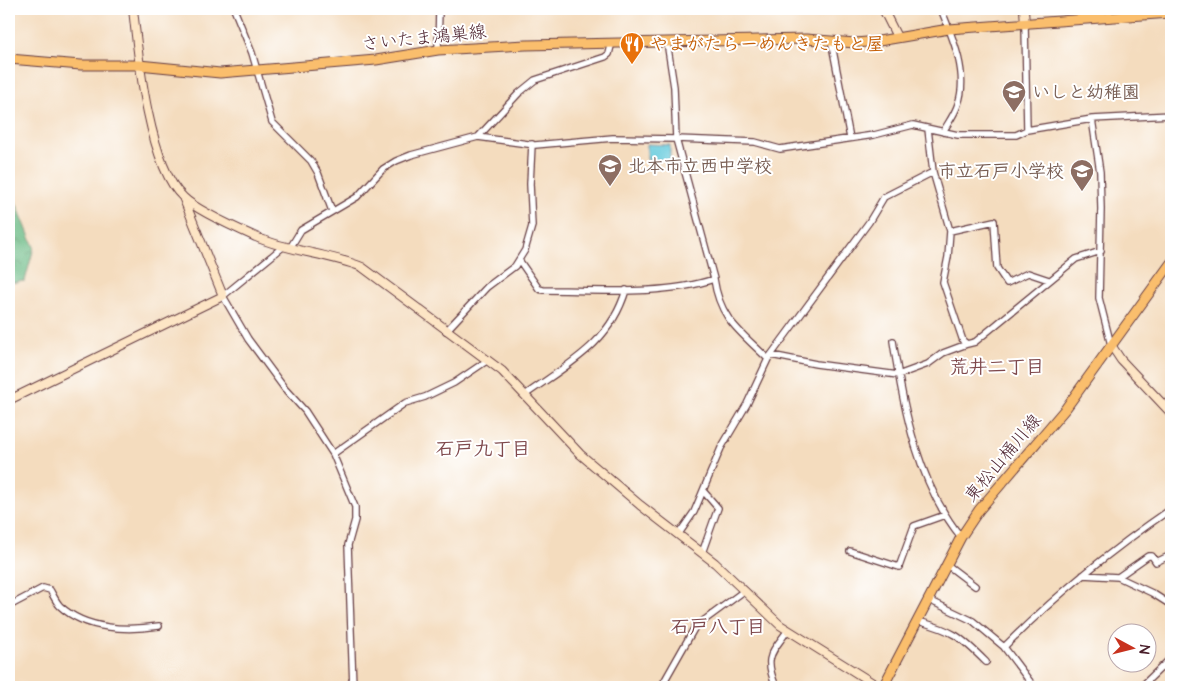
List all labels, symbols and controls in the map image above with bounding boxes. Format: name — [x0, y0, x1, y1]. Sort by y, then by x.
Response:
street label: さいたま鴻巣線 — [360, 19, 488, 57]
restaurant icon: やまがたらーめんきたもと屋 — [619, 31, 645, 65]
place label: やまがたらーめんきたもと屋 — [650, 32, 884, 57]
school or university icon: いしと幼稚園 — [1001, 79, 1027, 113]
place label: いしと幼稚園 — [1032, 80, 1140, 105]
school or university icon: 北本市立西中学校 — [597, 153, 623, 187]
place label: 北本市立西中学校 — [628, 154, 772, 179]
school or university icon: 市立石戸小学校 — [1069, 158, 1095, 192]
place label: 市立石戸小学校 — [938, 159, 1064, 184]
district label: 荒井二丁目 — [949, 354, 1045, 381]
street label: 東松山桶川線 — [959, 409, 1047, 507]
district label: 石戸九丁目 — [435, 436, 531, 463]
district label: 石戸八丁目 — [670, 614, 766, 641]
north arrow — [1108, 624, 1158, 674]
text: N — [1133, 644, 1154, 655]

